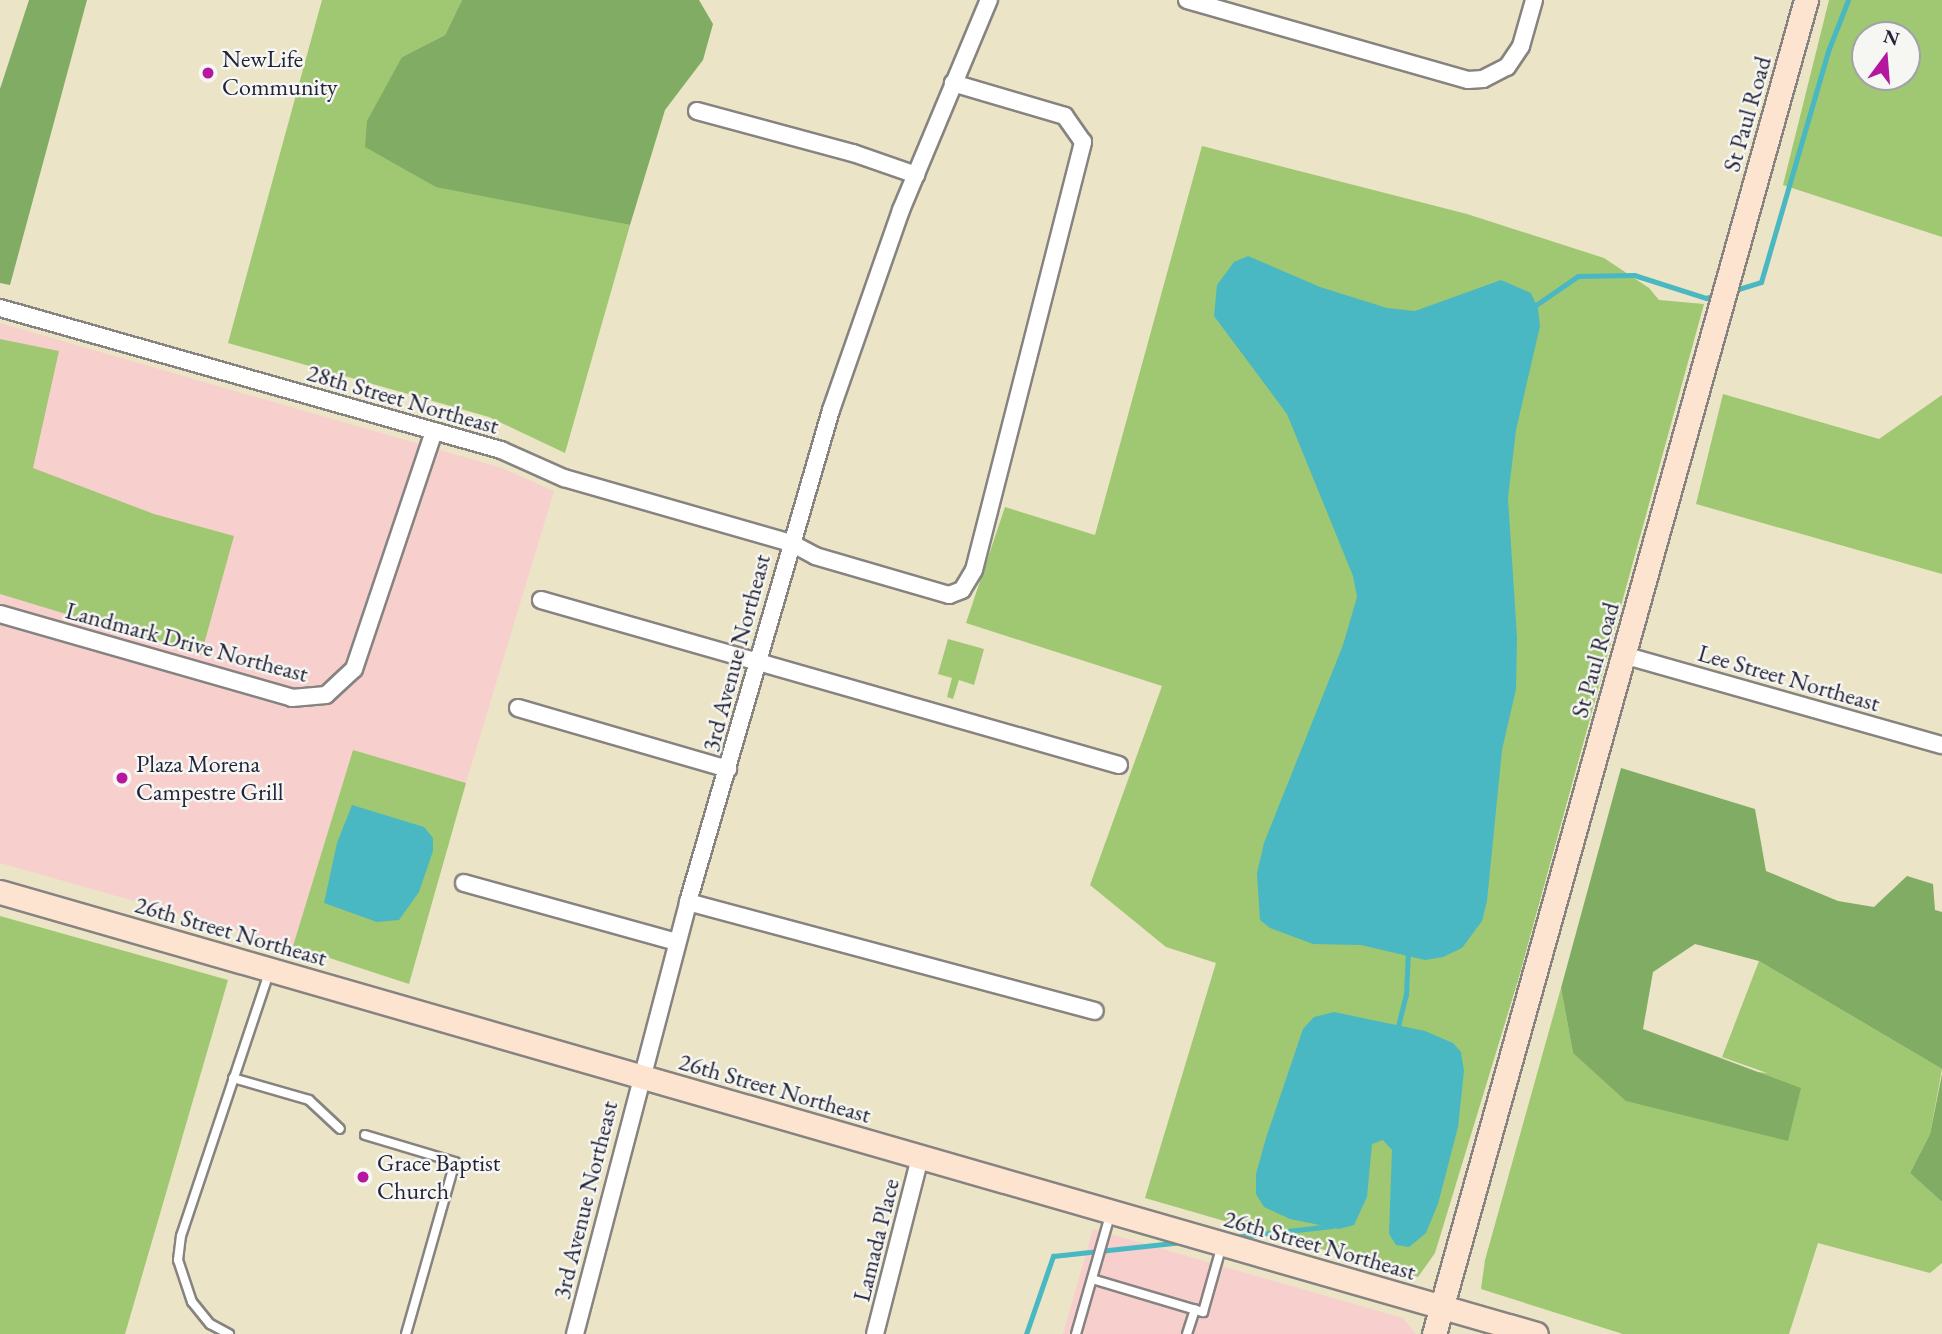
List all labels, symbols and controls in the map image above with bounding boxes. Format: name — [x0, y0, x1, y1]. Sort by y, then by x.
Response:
north arrow — [1851, 21, 1921, 91]
text: N — [1881, 23, 1902, 51]
place label: NewLife Community — [222, 45, 338, 101]
street label: St Paul Road — [1717, 53, 1777, 175]
marker: NewLife Community — [200, 65, 216, 81]
street label: 28th Street Northeast — [304, 358, 502, 440]
street label: 3rd Avenue Northeast — [696, 551, 776, 755]
street label: Landmark Drive Northeast — [63, 596, 311, 688]
street label: St Paul Road — [1565, 599, 1625, 721]
street label: Lee Street Northeast — [1695, 638, 1883, 718]
place label: Plaza Morena Campestre Grill — [136, 750, 283, 806]
marker: Plaza Morena Campestre Grill — [114, 770, 130, 786]
street label: 26th Street Northeast — [132, 890, 330, 972]
street label: 26th Street Northeast — [676, 1047, 874, 1129]
street label: 3rd Avenue Northeast — [546, 1098, 624, 1302]
place label: Grace Baptist Church — [377, 1149, 500, 1205]
marker: Grace Baptist Church — [355, 1169, 371, 1185]
street label: Lamada Place — [847, 1176, 905, 1304]
street label: 26th Street Northeast — [1221, 1204, 1419, 1286]

